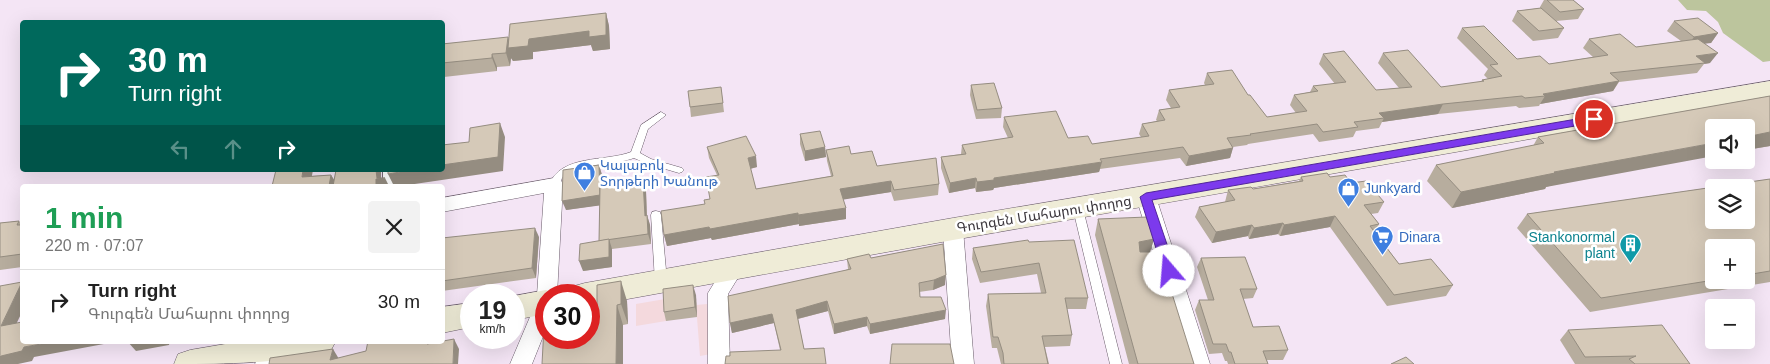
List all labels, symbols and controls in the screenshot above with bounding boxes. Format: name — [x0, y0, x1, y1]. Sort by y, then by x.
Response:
icon: right — [45, 40, 110, 105]
text: 30 m — [128, 40, 208, 79]
text: Turn right — [128, 81, 221, 106]
pin — [1573, 98, 1615, 140]
icon: arrive — [1580, 105, 1608, 133]
map controls — [1705, 119, 1755, 349]
button: sound — [1705, 119, 1755, 169]
icon: left — [166, 135, 194, 163]
icon: ahead — [219, 135, 247, 163]
icon: right — [272, 135, 300, 163]
place label: Կալաբոկ Տորթերի Խանութ — [600, 157, 718, 189]
shop icon: Կալաբոկ Տորթերի Խանութ — [572, 161, 596, 192]
shop icon: Junkyard — [1336, 176, 1360, 207]
button: layers — [1705, 179, 1755, 229]
place label: Junkyard — [1364, 180, 1421, 196]
street label: Գուրգեն Մահարու փողոց — [955, 192, 1133, 236]
text: 1 min — [45, 201, 123, 234]
button: close — [368, 201, 420, 253]
supermarket icon: Dinara — [1371, 225, 1395, 256]
place label: Dinara — [1399, 229, 1440, 245]
place label: Stankonormal plant — [1529, 229, 1615, 261]
building icon: Stankonormal plant — [1619, 233, 1643, 264]
text: 220 m · 07:07 — [45, 237, 144, 254]
button: + — [1705, 239, 1755, 289]
position arrow — [1142, 244, 1194, 296]
text: Turn right — [88, 280, 176, 301]
speed limit sign: 30 — [535, 284, 600, 349]
icon: right — [45, 288, 73, 316]
text: 30 m — [378, 291, 420, 312]
text: 19 — [479, 296, 506, 324]
button: − — [1705, 299, 1755, 349]
text: Գուրգեն Մահարու փողոց — [88, 305, 290, 322]
text: km/h — [479, 322, 506, 336]

